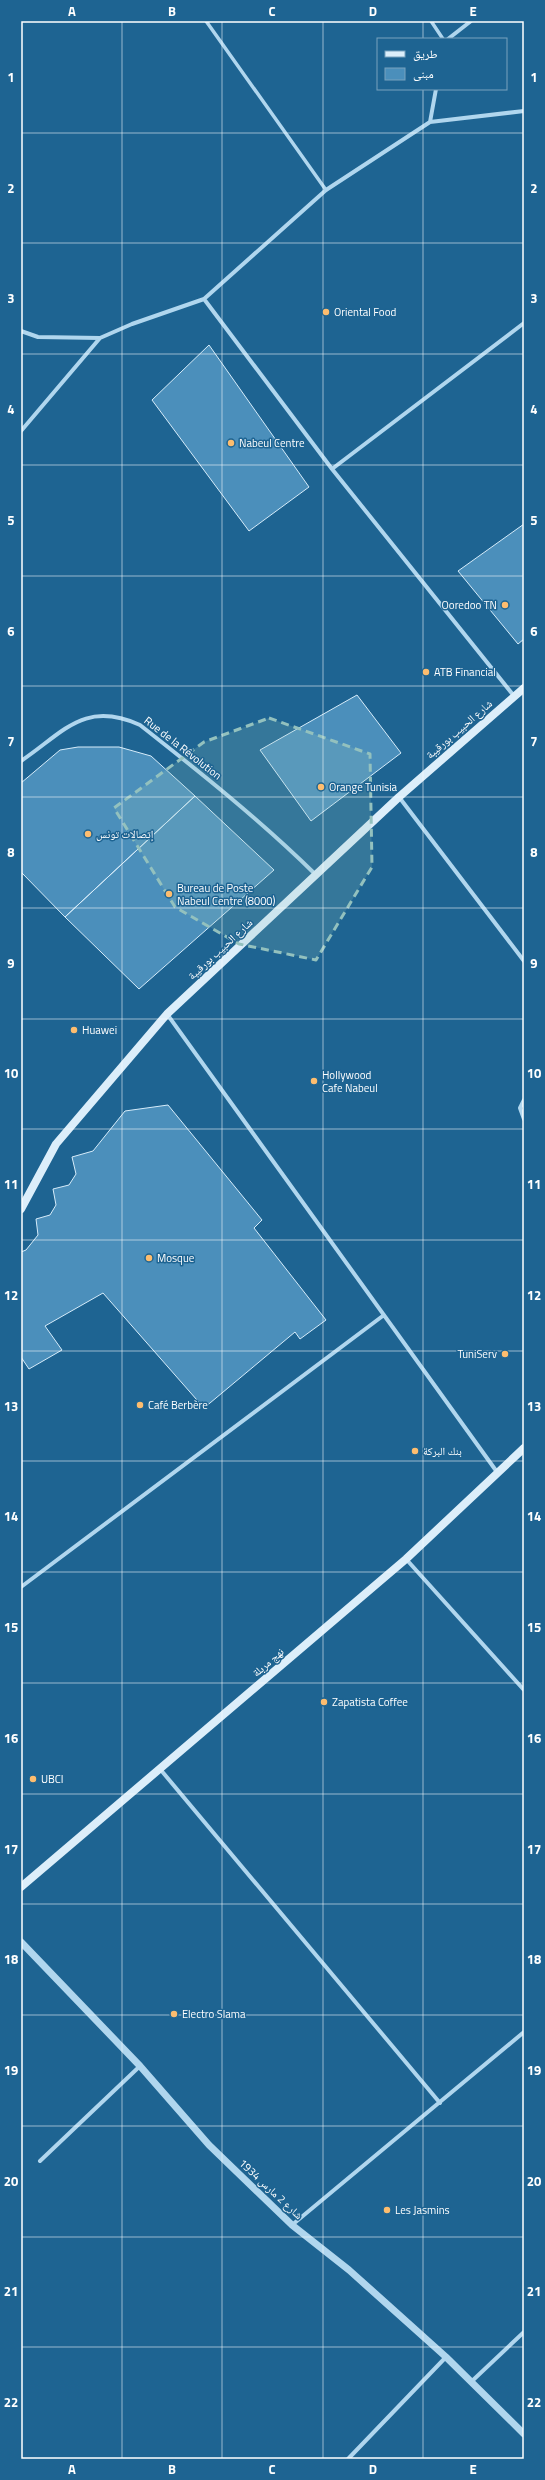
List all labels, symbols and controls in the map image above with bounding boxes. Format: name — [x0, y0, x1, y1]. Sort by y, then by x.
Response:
text: A — [68, 1, 76, 21]
text: B — [168, 1, 176, 21]
text: C — [268, 1, 276, 21]
text: D — [369, 1, 377, 21]
text: E — [469, 1, 477, 21]
legend — [377, 38, 507, 90]
text: طريق — [413, 44, 438, 63]
text: مبنى — [413, 64, 434, 83]
text: 1 — [7, 67, 15, 87]
text: 1 — [530, 67, 538, 87]
text: 2 — [7, 178, 15, 198]
text: 2 — [530, 178, 538, 198]
text: 3 — [7, 288, 15, 308]
text: 3 — [530, 288, 538, 308]
place label: Oriental Food — [334, 304, 396, 320]
marker: Oriental Food — [321, 307, 331, 317]
text: 4 — [7, 399, 15, 419]
text: 4 — [530, 399, 538, 419]
place label: Nabeul Centre — [239, 435, 305, 451]
marker: Nabeul Centre — [226, 438, 236, 448]
text: 5 — [7, 510, 15, 530]
text: 5 — [530, 510, 538, 530]
place label: Ooredoo TN — [442, 597, 497, 613]
marker: Ooredoo TN — [500, 600, 510, 610]
text: 6 — [7, 621, 15, 641]
text: 6 — [530, 621, 538, 641]
place label: ATB Financial — [434, 664, 496, 680]
marker: ATB Financial — [421, 667, 431, 677]
street label: شارع الحبيب بورقيبة — [422, 696, 496, 762]
street label: Rue de la Révolution — [141, 713, 225, 783]
text: 7 — [7, 731, 15, 751]
text: 7 — [530, 731, 538, 751]
place label: Orange Tunisia — [329, 779, 398, 795]
marker: Orange Tunisia — [316, 782, 326, 792]
place label: إتصالات تونس — [96, 826, 154, 842]
marker: إتصالات تونس — [83, 829, 93, 839]
text: 8 — [7, 842, 15, 862]
text: 8 — [530, 842, 538, 862]
place label: Bureau de Poste Nabeul Centre (8000) — [177, 880, 275, 909]
marker: Bureau de Poste Nabeul Centre (8000) — [164, 889, 174, 899]
street label: شارع الحبيب بورقيبة — [184, 915, 256, 983]
text: 9 — [7, 953, 15, 973]
text: 9 — [530, 953, 538, 973]
place label: Huawei — [82, 1022, 117, 1038]
marker: Huawei — [69, 1025, 79, 1035]
text: 10 — [4, 1063, 18, 1083]
text: 10 — [527, 1063, 541, 1083]
place label: Hollywood Cafe Nabeul — [322, 1067, 378, 1096]
marker: Hollywood Cafe Nabeul — [309, 1076, 319, 1086]
text: 11 — [4, 1174, 18, 1194]
text: 11 — [527, 1174, 541, 1194]
place label: Mosque — [157, 1250, 195, 1266]
marker: Mosque — [144, 1253, 154, 1263]
text: 12 — [4, 1285, 18, 1305]
text: 12 — [527, 1285, 541, 1305]
place label: TuniServ — [457, 1346, 498, 1362]
marker: TuniServ — [500, 1349, 510, 1359]
text: 13 — [4, 1396, 18, 1416]
text: 13 — [527, 1396, 541, 1416]
place label: Café Berbère — [148, 1397, 208, 1413]
marker: Café Berbère — [135, 1400, 145, 1410]
place label: بنك البركة — [423, 1443, 462, 1459]
marker: بنك البركة — [410, 1446, 420, 1456]
text: 14 — [4, 1506, 18, 1526]
text: 14 — [527, 1506, 541, 1526]
text: 15 — [4, 1617, 18, 1637]
text: 15 — [527, 1617, 541, 1637]
street label: نهج مربلة — [249, 1644, 287, 1680]
place label: Zapatista Coffee — [332, 1694, 408, 1710]
marker: Zapatista Coffee — [319, 1697, 329, 1707]
text: 16 — [4, 1728, 18, 1748]
text: 16 — [527, 1728, 541, 1748]
place label: UBCI — [41, 1771, 64, 1787]
marker: UBCI — [28, 1774, 38, 1784]
text: 17 — [4, 1839, 18, 1859]
text: 17 — [527, 1839, 541, 1859]
text: 18 — [4, 1949, 18, 1969]
text: 18 — [527, 1949, 541, 1969]
place label: Electro Slama — [182, 2006, 246, 2022]
marker: Electro Slama — [169, 2009, 179, 2019]
text: 19 — [4, 2060, 18, 2080]
text: 19 — [527, 2060, 541, 2080]
street label: شارع 2 مارس 1934 — [235, 2155, 307, 2223]
text: 20 — [4, 2171, 18, 2191]
text: 20 — [527, 2171, 541, 2191]
place label: Les Jasmins — [395, 2202, 450, 2218]
marker: Les Jasmins — [382, 2205, 392, 2215]
text: 21 — [4, 2281, 18, 2301]
text: 21 — [527, 2281, 541, 2301]
text: 22 — [4, 2392, 18, 2412]
text: 22 — [527, 2392, 541, 2412]
text: A — [68, 2459, 76, 2479]
text: B — [168, 2459, 176, 2479]
text: C — [268, 2459, 276, 2479]
text: D — [369, 2459, 377, 2479]
text: E — [469, 2459, 477, 2479]

